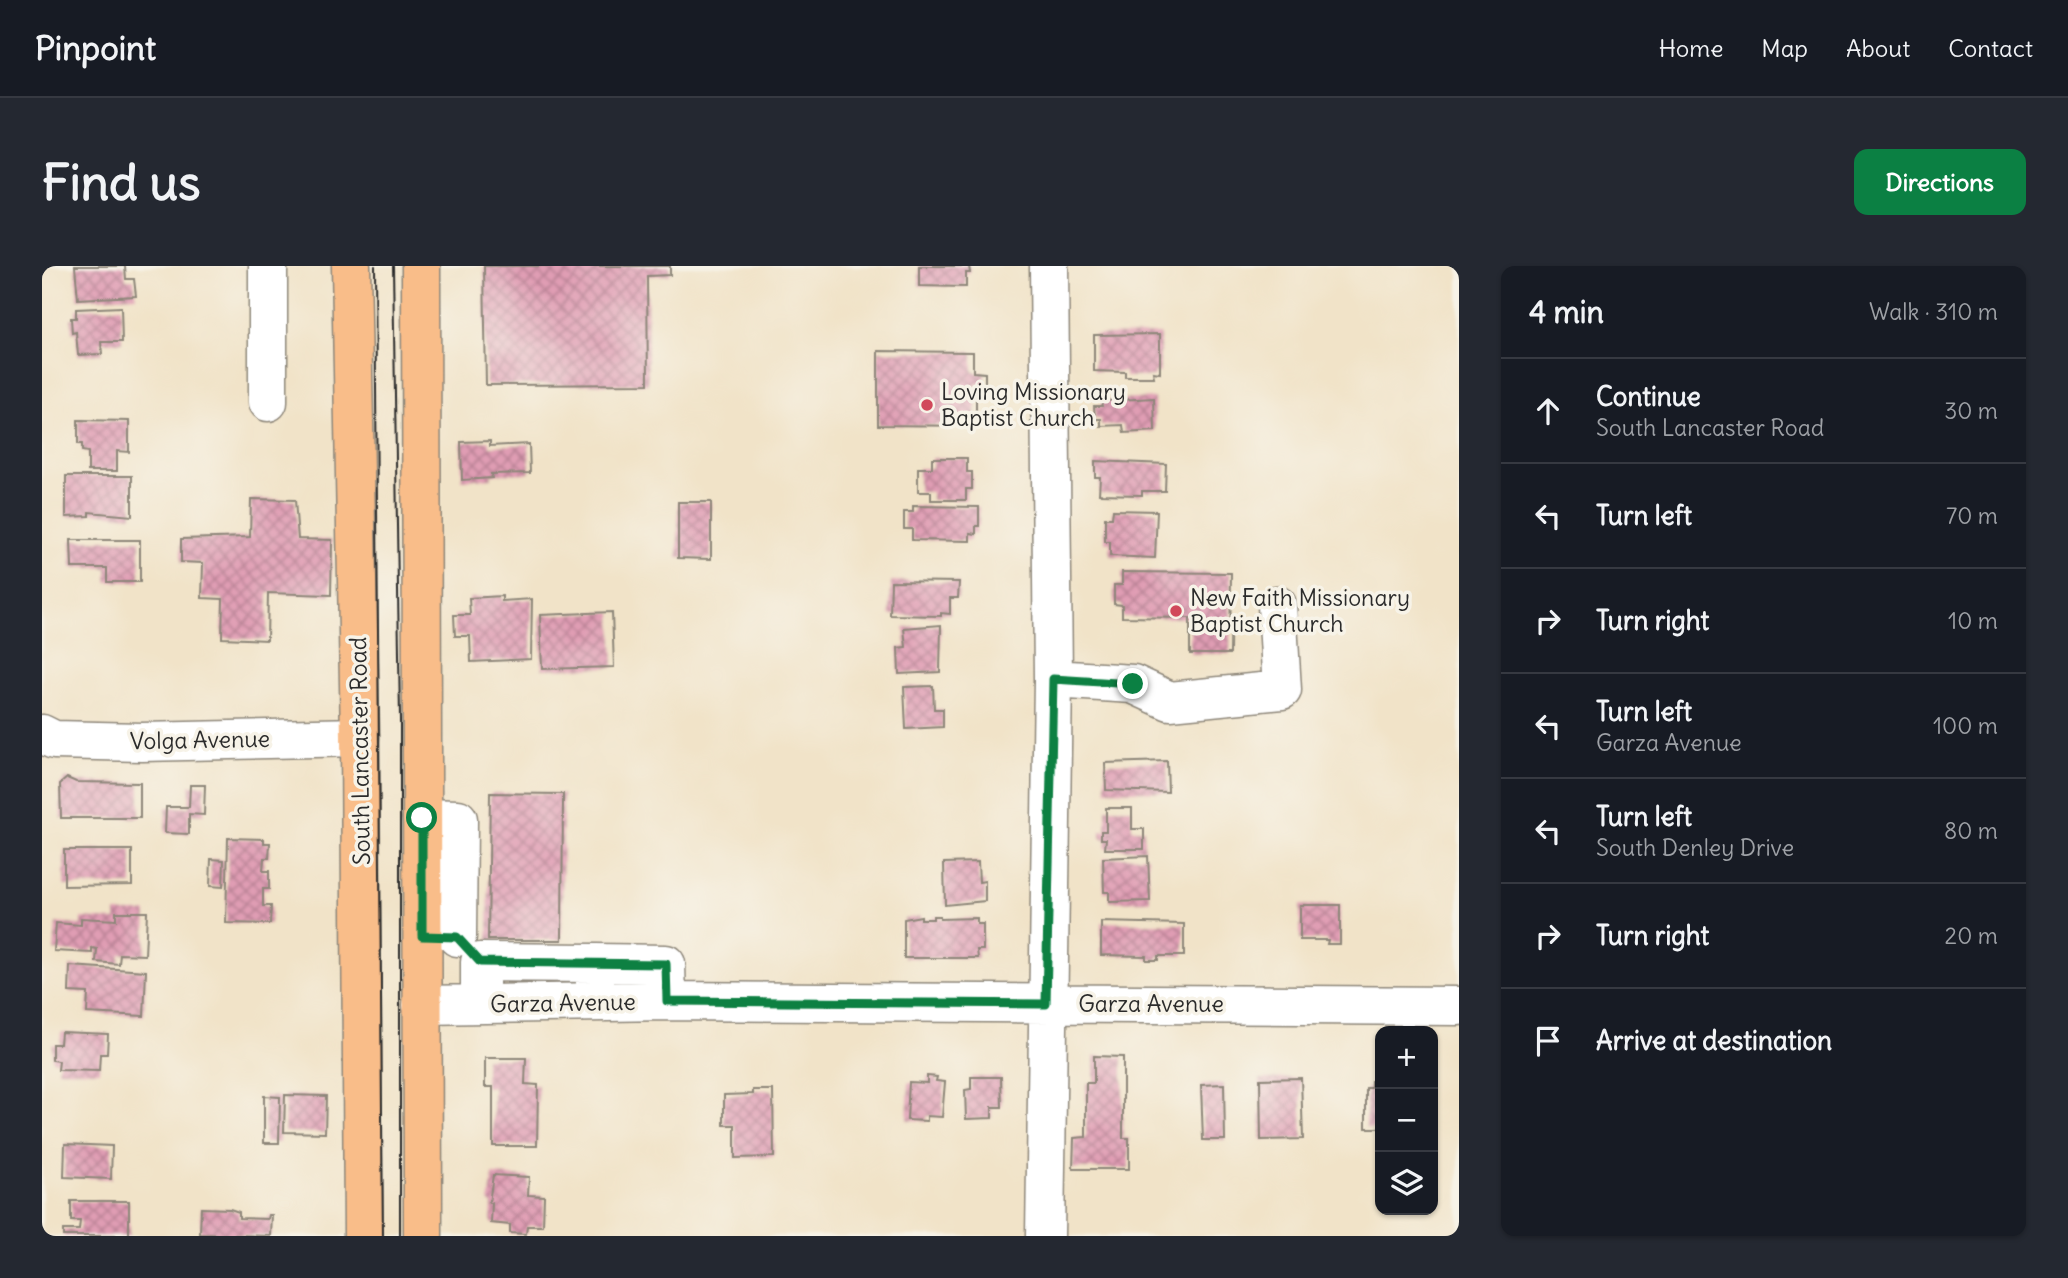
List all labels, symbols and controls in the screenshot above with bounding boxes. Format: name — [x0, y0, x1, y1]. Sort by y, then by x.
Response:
text: Pinpoint — [35, 27, 156, 69]
text: Home — [1659, 33, 1723, 63]
text: Map — [1761, 33, 1808, 63]
text: About — [1846, 33, 1910, 63]
text: Contact — [1948, 33, 2033, 63]
button: Directions — [1854, 149, 2026, 215]
text: Find us — [42, 152, 200, 213]
text: 4 min — [1529, 293, 1604, 331]
text: Walk · 310 m — [1869, 297, 1998, 326]
place label: Loving Missionary Baptist Church — [941, 377, 1126, 432]
text: Continue — [1596, 380, 1701, 413]
icon: ahead — [1529, 392, 1567, 430]
text: 30 m — [1944, 396, 1998, 425]
marker: Loving Missionary Baptist Church — [919, 397, 935, 413]
text: South Lancaster Road — [1596, 413, 1824, 442]
icon: left — [1529, 497, 1567, 535]
text: Turn left — [1596, 499, 1692, 532]
text: 70 m — [1946, 501, 1998, 530]
place label: New Faith Missionary Baptist Church — [1190, 583, 1410, 638]
icon: right — [1529, 602, 1567, 640]
marker: New Faith Missionary Baptist Church — [1168, 603, 1184, 619]
text: Turn right — [1596, 604, 1709, 637]
text: 10 m — [1948, 606, 1998, 635]
street label: South Lancaster Road — [343, 637, 376, 865]
route end — [1117, 668, 1148, 699]
text: Turn left — [1596, 695, 1692, 728]
icon: left — [1529, 707, 1567, 745]
text: 100 m — [1933, 711, 1998, 740]
street label: Volga Avenue — [130, 724, 270, 755]
text: Garza Avenue — [1596, 728, 1742, 757]
text: Turn left — [1596, 800, 1692, 833]
route start — [406, 802, 437, 833]
icon: left — [1529, 812, 1567, 850]
text: 80 m — [1944, 816, 1998, 845]
text: South Denley Drive — [1596, 833, 1794, 862]
icon: right — [1529, 917, 1567, 955]
text: Turn right — [1596, 919, 1709, 952]
text: 20 m — [1945, 921, 1998, 950]
street label: Garza Avenue — [490, 987, 636, 1018]
street label: Garza Avenue — [1078, 989, 1224, 1018]
icon: arrive — [1529, 1022, 1567, 1060]
text: Arrive at destination — [1596, 1024, 1832, 1057]
map controls — [1375, 1026, 1438, 1215]
button: + — [1375, 1026, 1438, 1089]
button: − — [1375, 1089, 1438, 1152]
button: layers — [1375, 1152, 1438, 1215]

